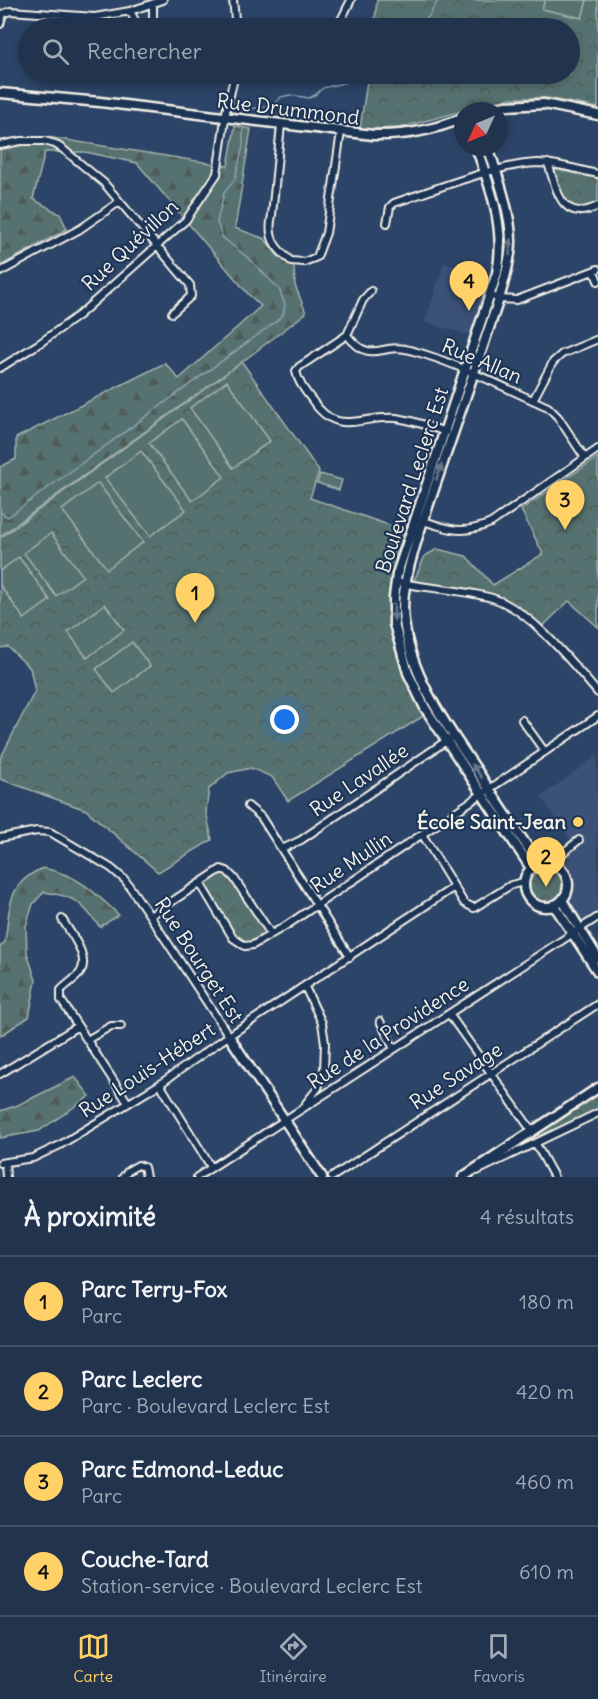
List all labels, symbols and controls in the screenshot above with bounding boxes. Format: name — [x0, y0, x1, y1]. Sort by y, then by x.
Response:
search box — [18, 18, 580, 84]
icon: search — [39, 35, 72, 68]
text: Rechercher — [87, 37, 202, 65]
street label: Rue Drummond — [215, 87, 361, 130]
north arrow — [454, 102, 508, 156]
street label: Rue Quévillon — [76, 194, 183, 296]
one-way arrow — [505, 237, 514, 256]
pin: 4 — [450, 262, 488, 311]
street label: Rue Allan — [438, 333, 526, 389]
street label: Boulevard Leclerc Est — [370, 384, 453, 576]
one-way arrow — [435, 463, 445, 481]
pin: 3 — [546, 480, 584, 530]
pin: 1 — [176, 574, 214, 623]
one-way arrow — [389, 603, 399, 622]
your location — [270, 705, 299, 734]
street label: Rue Lavallée — [305, 738, 413, 822]
one-way arrow — [472, 763, 483, 779]
place label: École Saint-Jean — [417, 809, 566, 834]
marker: École Saint-Jean — [571, 815, 585, 829]
street label: Rue Mullin — [305, 825, 396, 898]
pin: 2 — [526, 838, 566, 887]
street label: Rue Bourget Est — [150, 892, 249, 1027]
street label: Rue de la Providence — [302, 971, 473, 1094]
street label: Rue Louis-Hébert — [74, 1016, 220, 1123]
street label: Rue Savage — [405, 1036, 507, 1115]
text: À proximité — [24, 1200, 156, 1233]
text: 4 résultats — [480, 1204, 574, 1229]
text: Parc Terry-Fox — [81, 1275, 227, 1303]
text: 1 — [40, 1289, 47, 1314]
text: 180 m — [519, 1289, 574, 1314]
text: Parc — [81, 1303, 122, 1328]
text: Parc Leclerc — [81, 1365, 203, 1393]
text: 2 — [38, 1379, 49, 1404]
text: 420 m — [516, 1379, 574, 1404]
text: Parc · Boulevard Leclerc Est — [81, 1393, 330, 1418]
text: Parc Edmond-Leduc — [81, 1455, 283, 1483]
text: 3 — [38, 1469, 49, 1494]
text: 460 m — [515, 1469, 574, 1494]
text: Parc — [81, 1483, 122, 1508]
text: Couche-Tard — [81, 1545, 209, 1573]
text: 4 — [38, 1559, 49, 1584]
text: 610 m — [519, 1559, 574, 1584]
text: Station-service · Boulevard Leclerc Est — [81, 1573, 423, 1598]
tab: Carte — [73, 1630, 113, 1686]
tab: Itinéraire — [260, 1630, 327, 1686]
tab: Favoris — [473, 1630, 525, 1686]

